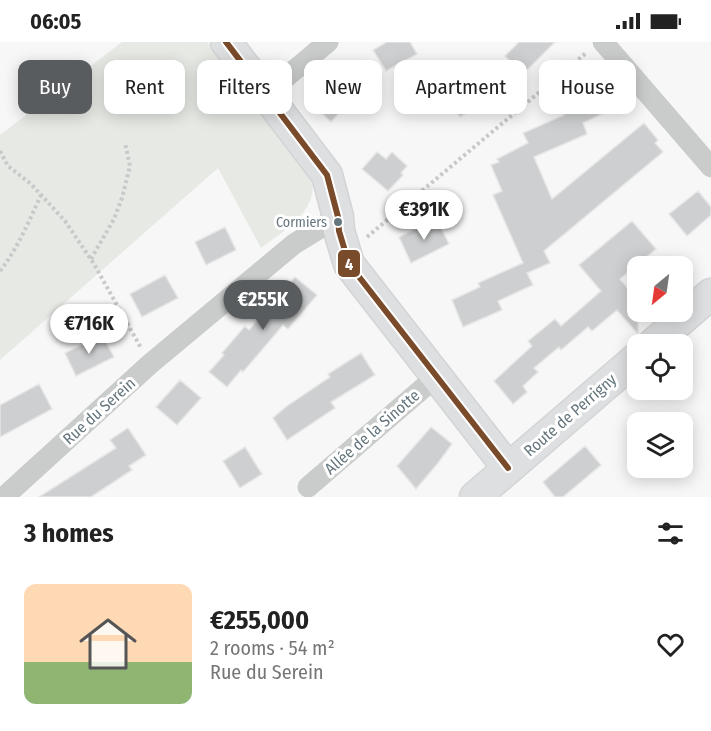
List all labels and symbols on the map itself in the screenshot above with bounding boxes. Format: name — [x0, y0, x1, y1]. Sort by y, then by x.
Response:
pin: €391K — [382, 190, 466, 241]
place label: Cormiers — [276, 214, 327, 231]
marker: Cormiers — [332, 216, 344, 228]
line badge: 4 — [337, 249, 361, 278]
text: 4 — [345, 255, 353, 274]
north arrow — [627, 256, 693, 322]
pin: €255K — [221, 280, 305, 331]
pin: €716K — [47, 304, 131, 355]
street label: Route de Perrigny — [520, 369, 621, 460]
street label: Rue du Serein — [59, 374, 139, 448]
street label: Allée de la Sinotte — [321, 386, 423, 478]

